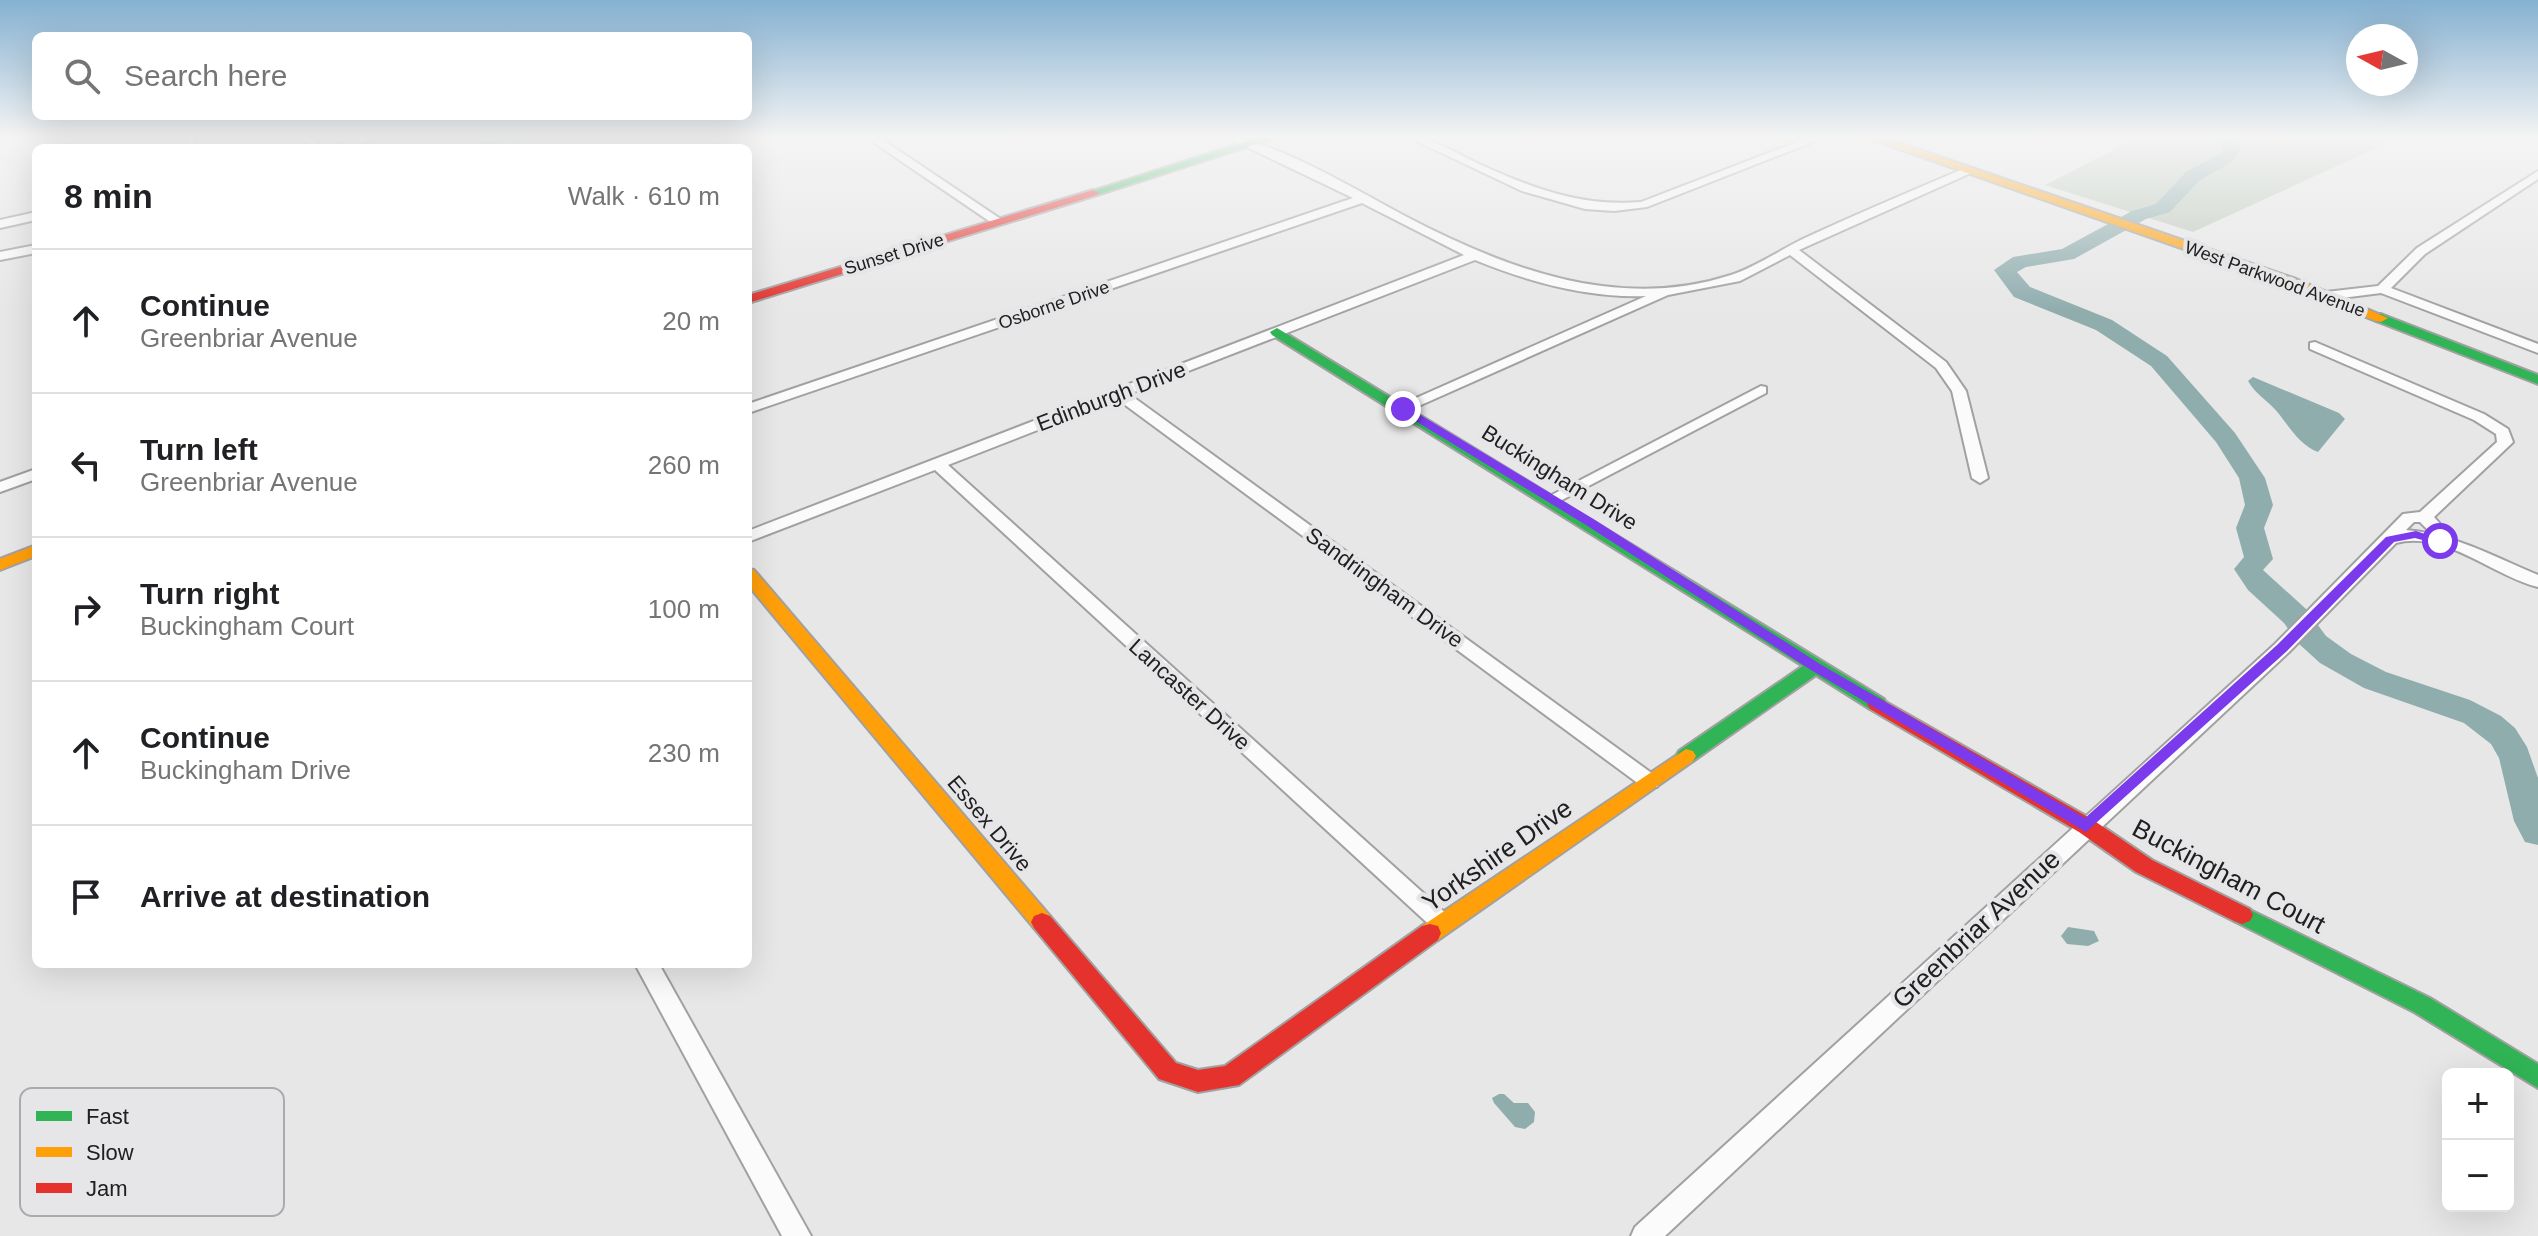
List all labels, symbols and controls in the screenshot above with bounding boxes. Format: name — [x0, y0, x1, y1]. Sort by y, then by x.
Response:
north arrow — [2346, 24, 2418, 96]
search box — [32, 32, 752, 120]
icon: search — [60, 54, 104, 98]
text: Search here — [124, 59, 287, 92]
text: 8 min — [64, 177, 153, 215]
text: Walk · 610 m — [568, 181, 720, 211]
street label: Sunset Drive — [842, 229, 946, 279]
street label: West Parkwood Avenue — [2182, 237, 2368, 321]
street label: Osborne Drive — [996, 277, 1112, 333]
text: Continue — [140, 289, 270, 322]
icon: ahead — [64, 299, 108, 343]
text: 20 m — [662, 306, 720, 336]
text: Greenbriar Avenue — [140, 323, 358, 353]
street label: Edinburgh Drive — [1033, 357, 1189, 436]
route end — [1385, 391, 1421, 427]
street label: Buckingham Drive — [1477, 420, 1642, 535]
text: Turn left — [140, 433, 258, 466]
icon: left — [64, 443, 108, 487]
text: 260 m — [648, 450, 720, 480]
text: Greenbriar Avenue — [140, 467, 358, 497]
street label: Sandringham Drive — [1301, 522, 1468, 653]
route start — [2422, 523, 2458, 559]
text: Turn right — [140, 577, 279, 610]
icon: right — [64, 587, 108, 631]
text: 100 m — [648, 594, 720, 624]
text: Buckingham Court — [140, 611, 354, 641]
street label: Lancaster Drive — [1124, 634, 1255, 755]
text: Continue — [140, 721, 270, 754]
icon: ahead — [64, 731, 108, 775]
text: 230 m — [648, 738, 720, 768]
text: Buckingham Drive — [140, 755, 351, 785]
street label: Essex Drive — [942, 770, 1037, 876]
street label: Yorkshire Drive — [1417, 792, 1577, 918]
street label: Buckingham Court — [2128, 813, 2331, 940]
street label: Greenbriar Avenue — [1886, 844, 2066, 1014]
icon: arrive — [64, 875, 108, 919]
text: Arrive at destination — [140, 880, 430, 913]
map controls — [2442, 1068, 2514, 1212]
button: + — [2442, 1068, 2514, 1140]
legend — [20, 1088, 284, 1216]
text: Fast — [86, 1104, 129, 1129]
text: Slow — [86, 1140, 134, 1165]
button: − — [2442, 1140, 2514, 1212]
text: Jam — [86, 1176, 128, 1201]

